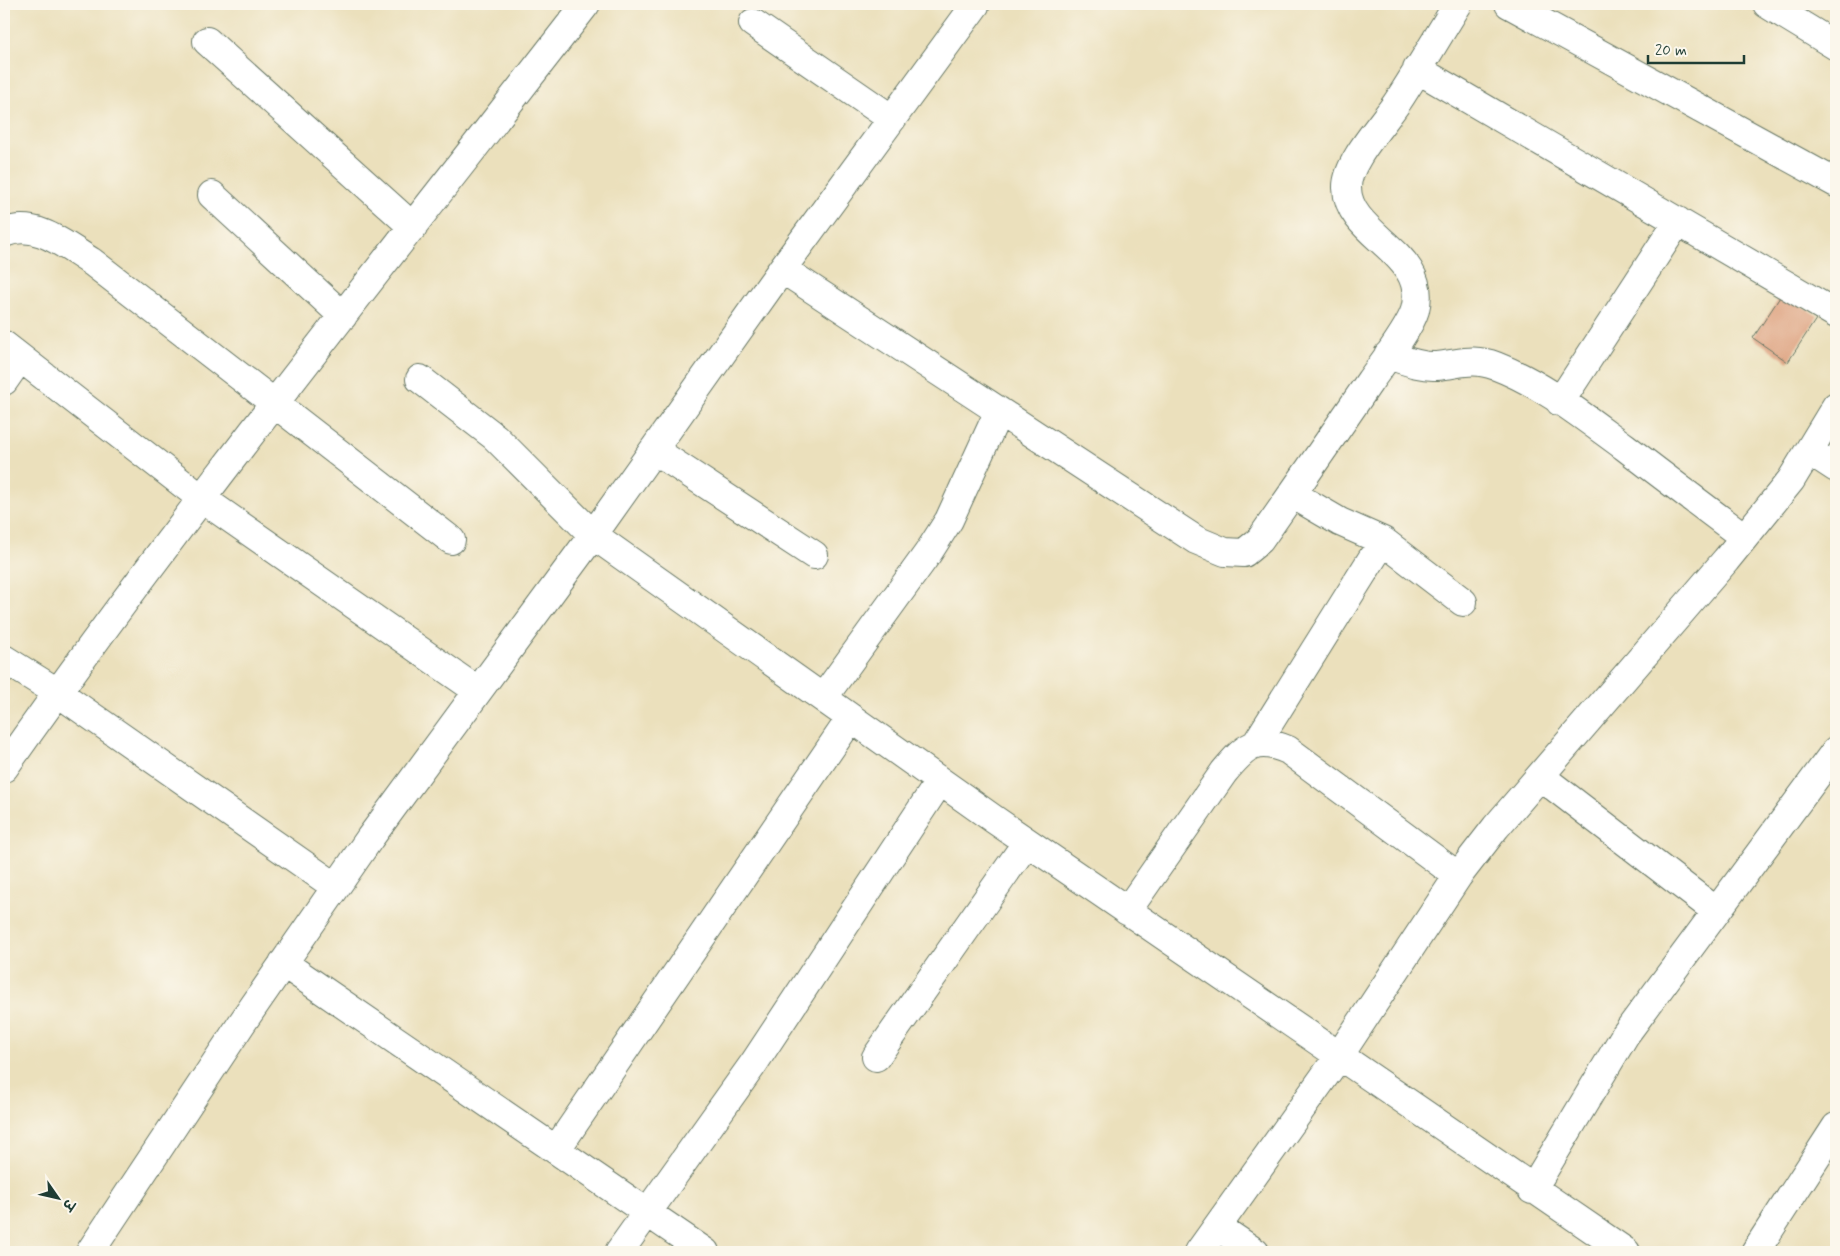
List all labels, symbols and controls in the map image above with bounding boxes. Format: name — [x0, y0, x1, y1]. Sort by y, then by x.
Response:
scale bar — [1648, 32, 1744, 64]
text: 20 m — [1655, 41, 1687, 61]
north arrow — [32, 1174, 82, 1224]
text: उ — [57, 1194, 79, 1215]

